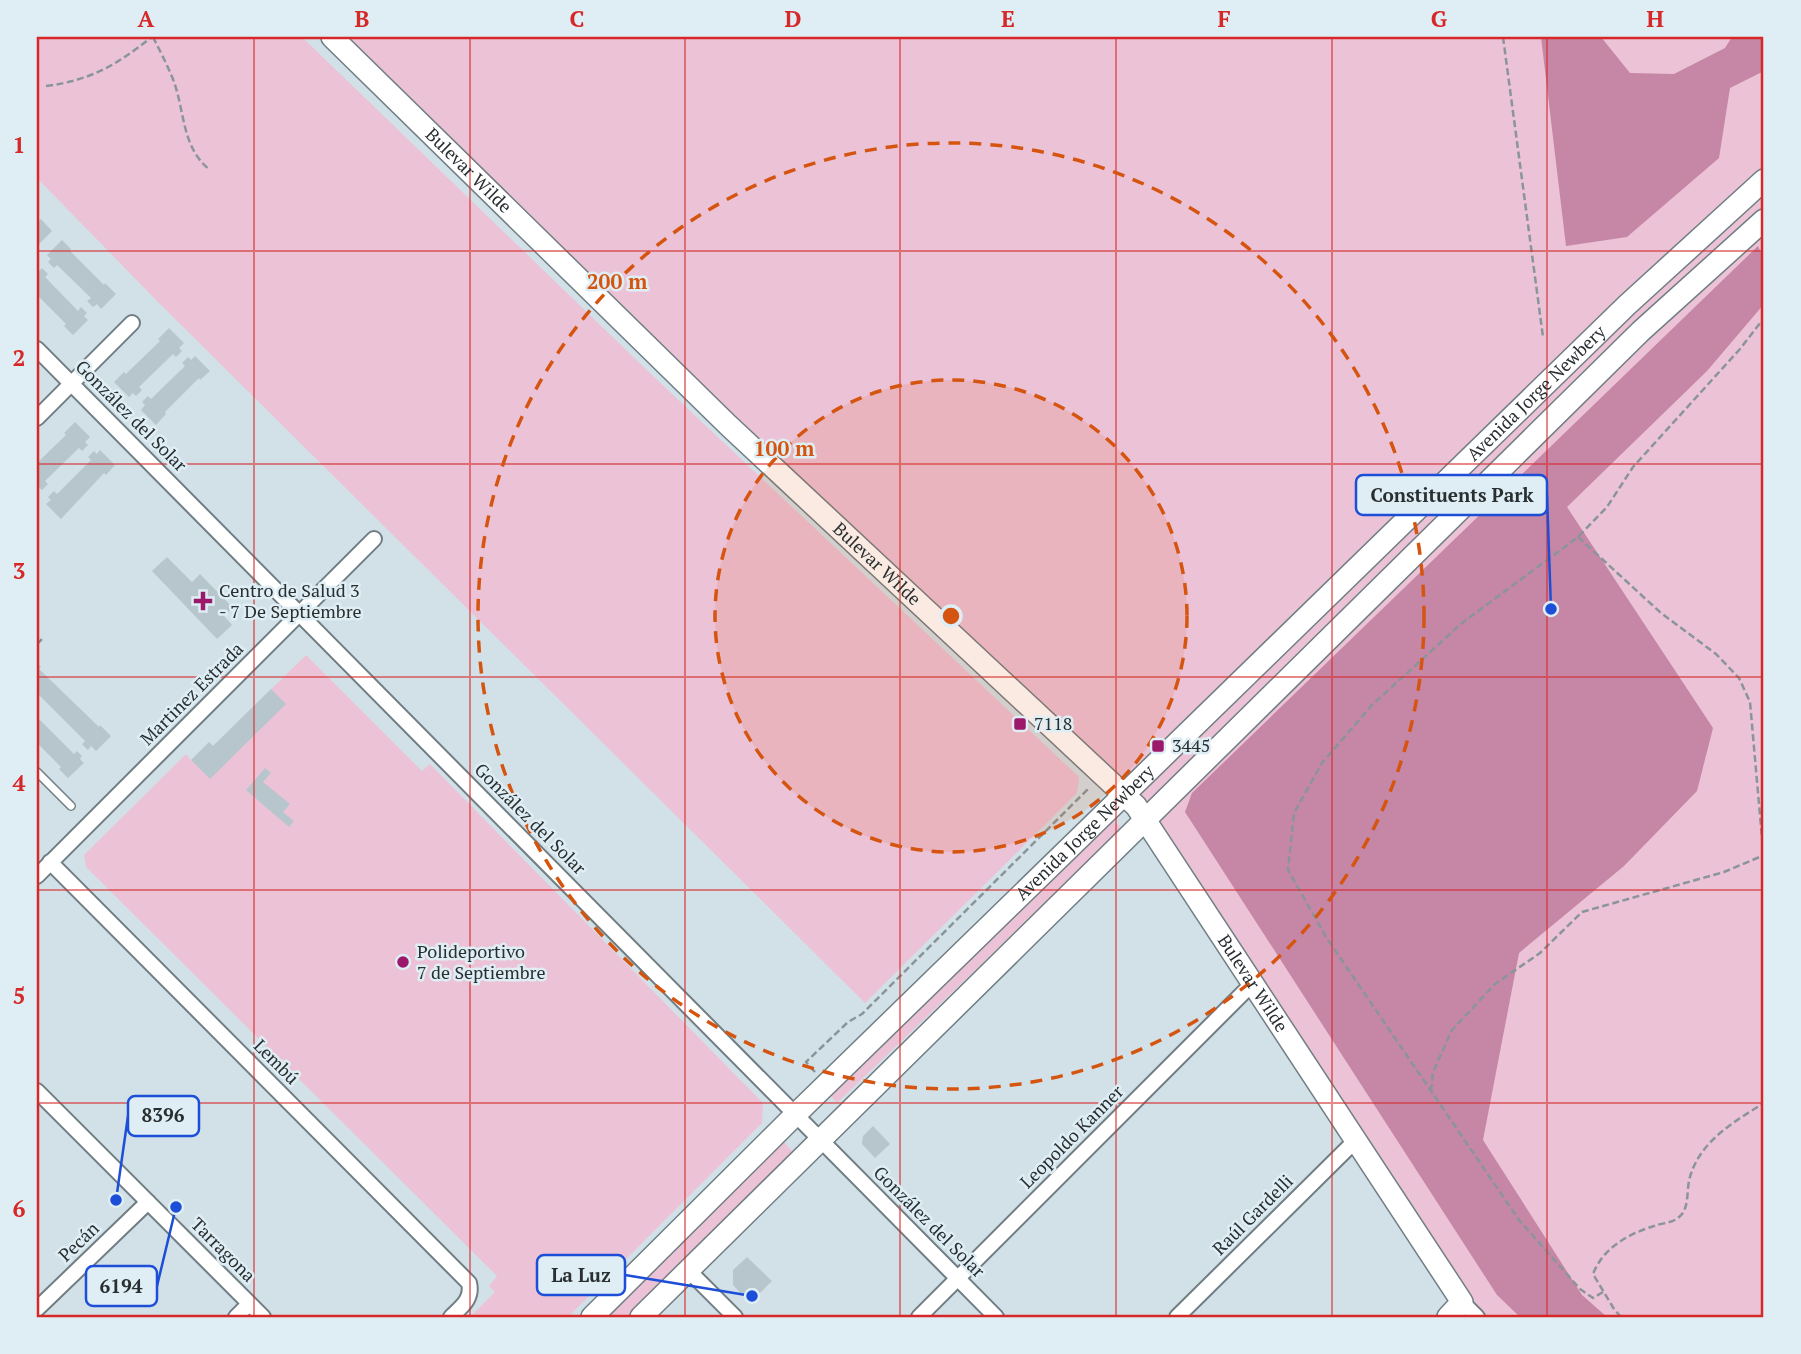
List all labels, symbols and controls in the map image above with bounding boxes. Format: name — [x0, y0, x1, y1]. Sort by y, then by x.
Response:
text: A — [138, 3, 155, 34]
text: B — [355, 3, 370, 34]
text: C — [570, 3, 585, 34]
text: D — [785, 3, 802, 34]
text: E — [1001, 3, 1015, 34]
text: F — [1217, 3, 1231, 34]
text: G — [1431, 3, 1448, 34]
text: H — [1646, 3, 1664, 34]
street label: Bulevar Wilde — [421, 122, 517, 218]
text: 1 — [13, 129, 26, 160]
text: 200 m — [587, 267, 648, 295]
street label: Avenida Jorge Newbery — [1461, 319, 1611, 466]
text: 2 — [13, 342, 26, 373]
street label: González del Solar — [71, 354, 193, 476]
text: 100 m — [754, 434, 815, 462]
callout: Constituents Park — [1356, 475, 1547, 515]
text: Constituents Park — [1370, 482, 1534, 507]
street label: Bulevar Wilde — [828, 516, 927, 610]
text: 3 — [13, 555, 26, 586]
place label: Centro de Salud 3 - 7 De Septiembre — [219, 578, 362, 623]
marker: Centro de Salud 3 - 7 De Septiembre — [193, 591, 213, 611]
centre of rings — [939, 604, 963, 628]
street label: Martinez Estrada — [135, 637, 248, 750]
place label: 7118 — [1034, 711, 1072, 735]
marker: 7118 — [1012, 716, 1028, 732]
place label: 3445 — [1172, 733, 1210, 757]
marker: 3445 — [1150, 738, 1166, 754]
street label: González del Solar — [470, 757, 592, 879]
street label: Avenida Jorge Newbery — [1010, 758, 1159, 905]
text: 4 — [13, 767, 26, 798]
street label: Bulevar Wilde — [1213, 930, 1294, 1036]
place label: Polideportivo 7 de Septiembre — [417, 939, 546, 984]
marker: Polideportivo 7 de Septiembre — [395, 954, 411, 970]
text: 5 — [13, 980, 26, 1011]
street label: Lembú — [249, 1033, 305, 1089]
street label: Leopoldo Kanner — [1014, 1079, 1128, 1193]
callout: 8396 — [128, 1096, 199, 1136]
text: 8396 — [142, 1102, 185, 1127]
street label: González del Solar — [869, 1160, 991, 1282]
street label: Raúl Gardelli — [1207, 1169, 1298, 1260]
text: 6 — [13, 1193, 26, 1224]
street label: Tarragona — [186, 1212, 261, 1287]
street label: Pecán — [53, 1216, 104, 1266]
callout: La Luz — [537, 1255, 625, 1295]
text: La Luz — [551, 1262, 611, 1287]
callout: 6194 — [86, 1266, 157, 1306]
text: 6194 — [100, 1273, 143, 1298]

